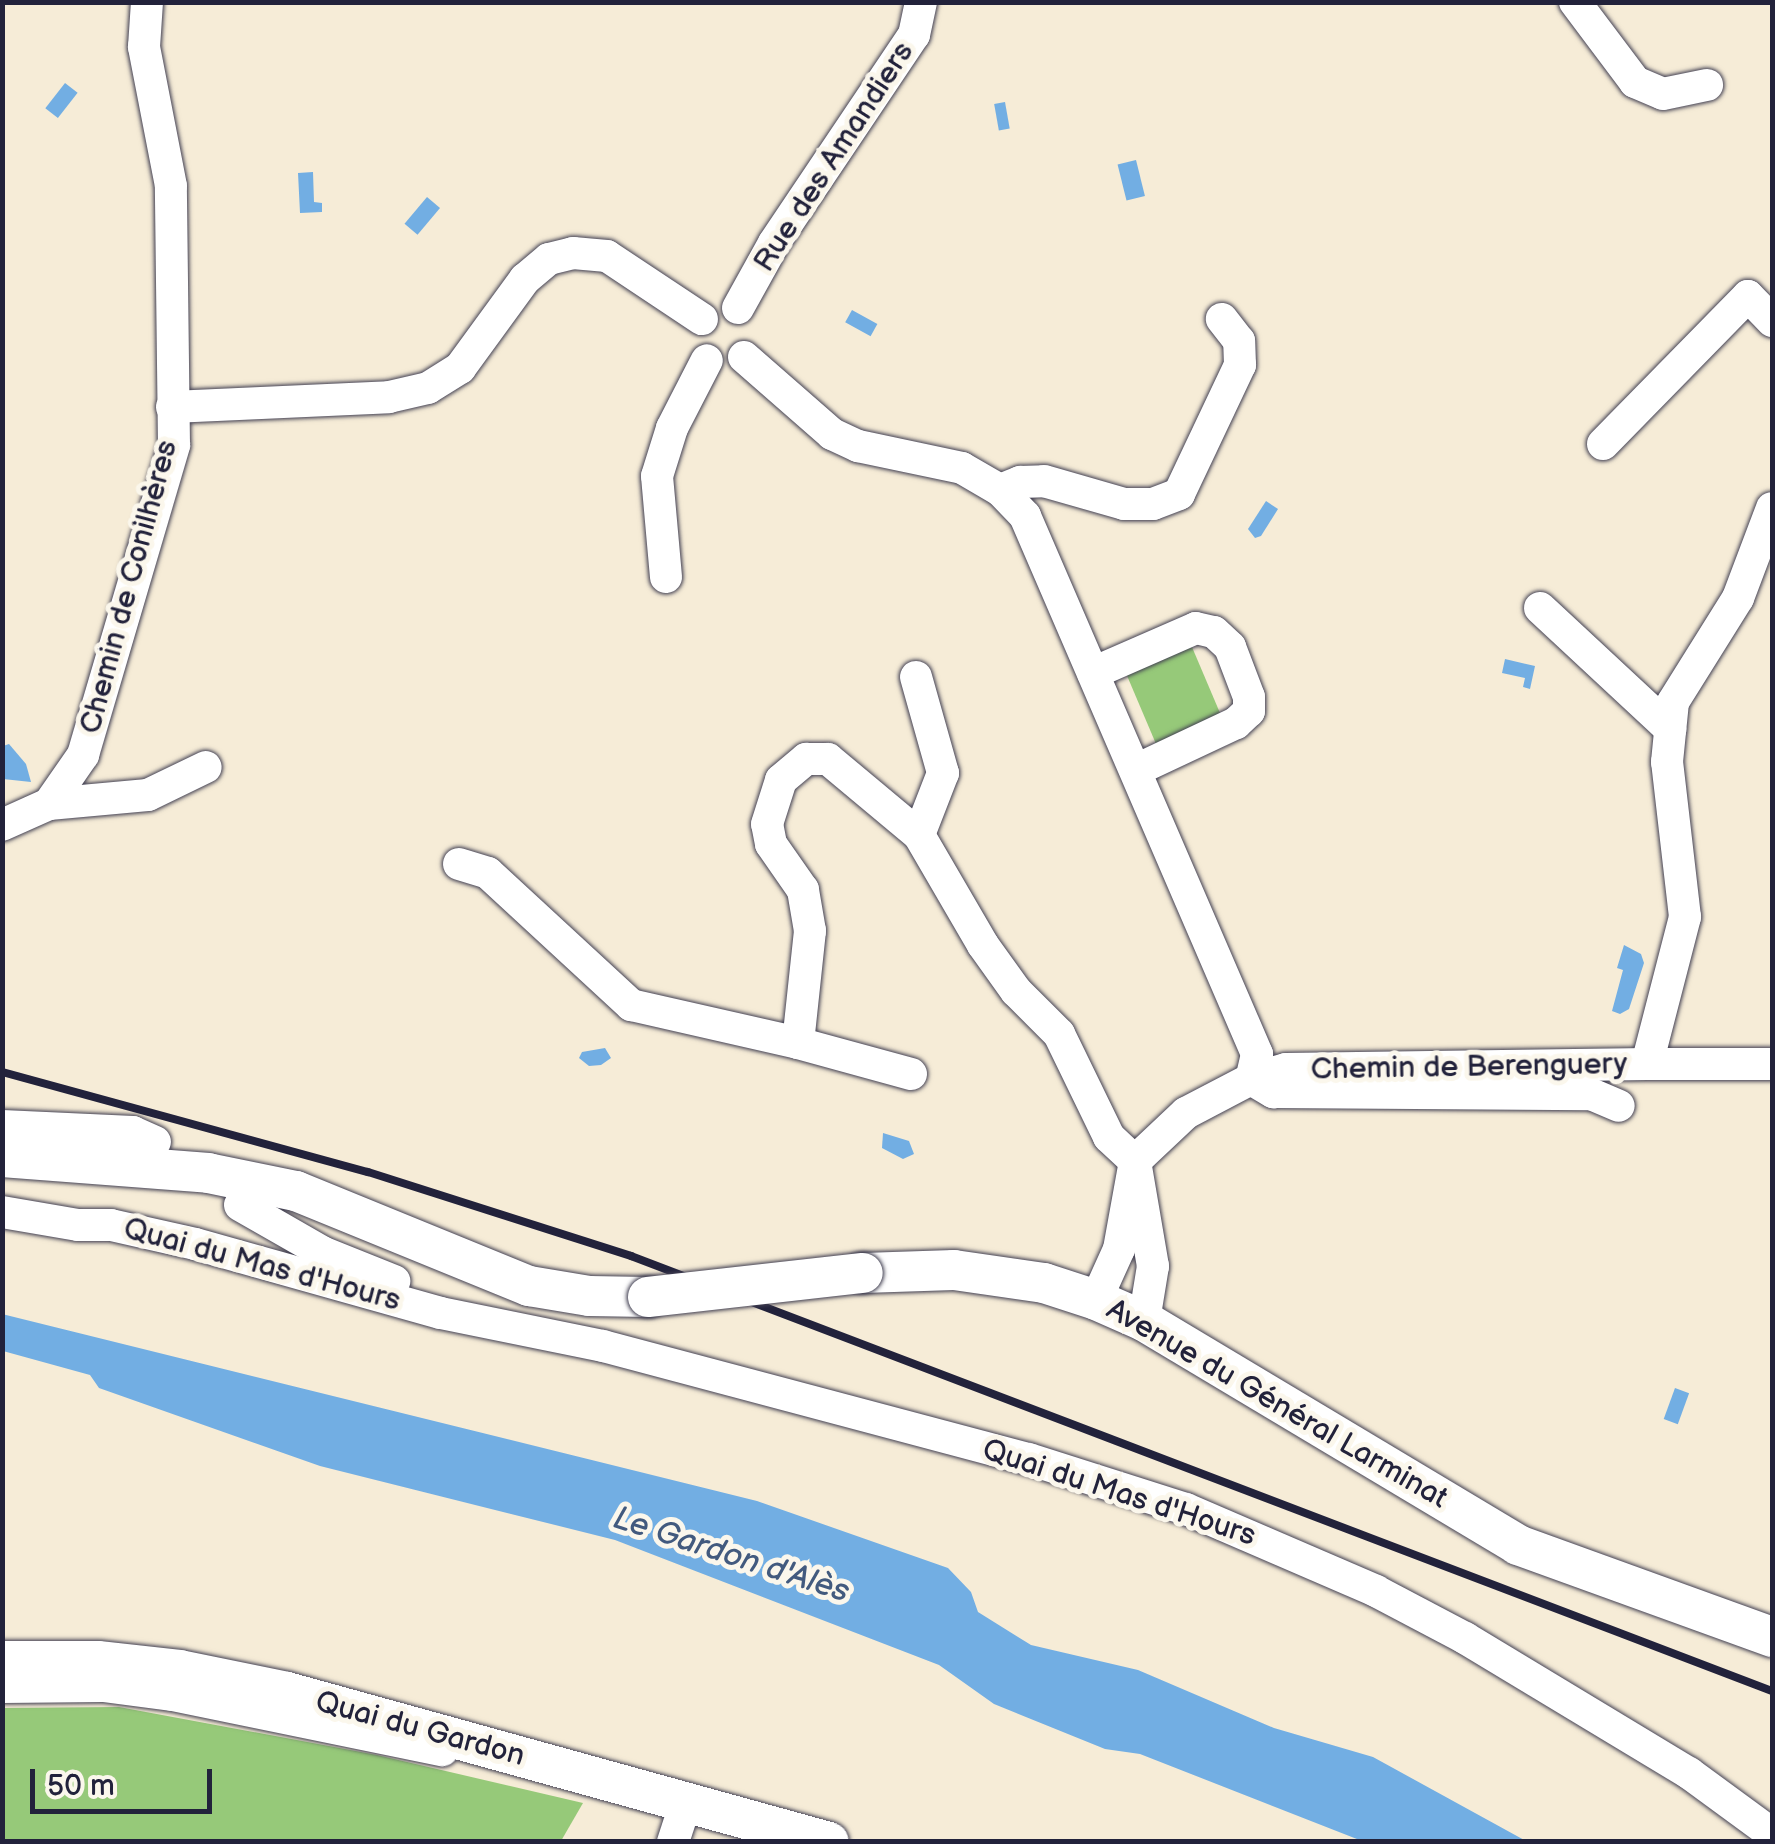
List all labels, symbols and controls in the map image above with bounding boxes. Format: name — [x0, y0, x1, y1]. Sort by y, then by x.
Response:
street label: Rue des Amandiers — [746, 35, 922, 279]
street label: Chemin de Conilhères — [73, 436, 185, 738]
street label: Chemin de Berenguery — [1310, 1046, 1628, 1088]
street label: Quai du Mas d'Hours — [120, 1211, 404, 1319]
street label: Avenue du Général Larminat — [1100, 1292, 1454, 1516]
street label: Quai du Mas d'Hours — [978, 1432, 1260, 1554]
water label: Le Gardon d'Alès — [608, 1500, 854, 1612]
street label: Quai du Gardon — [311, 1684, 529, 1774]
scale bar — [35, 1749, 218, 1811]
text: 50 m — [47, 1768, 115, 1804]

